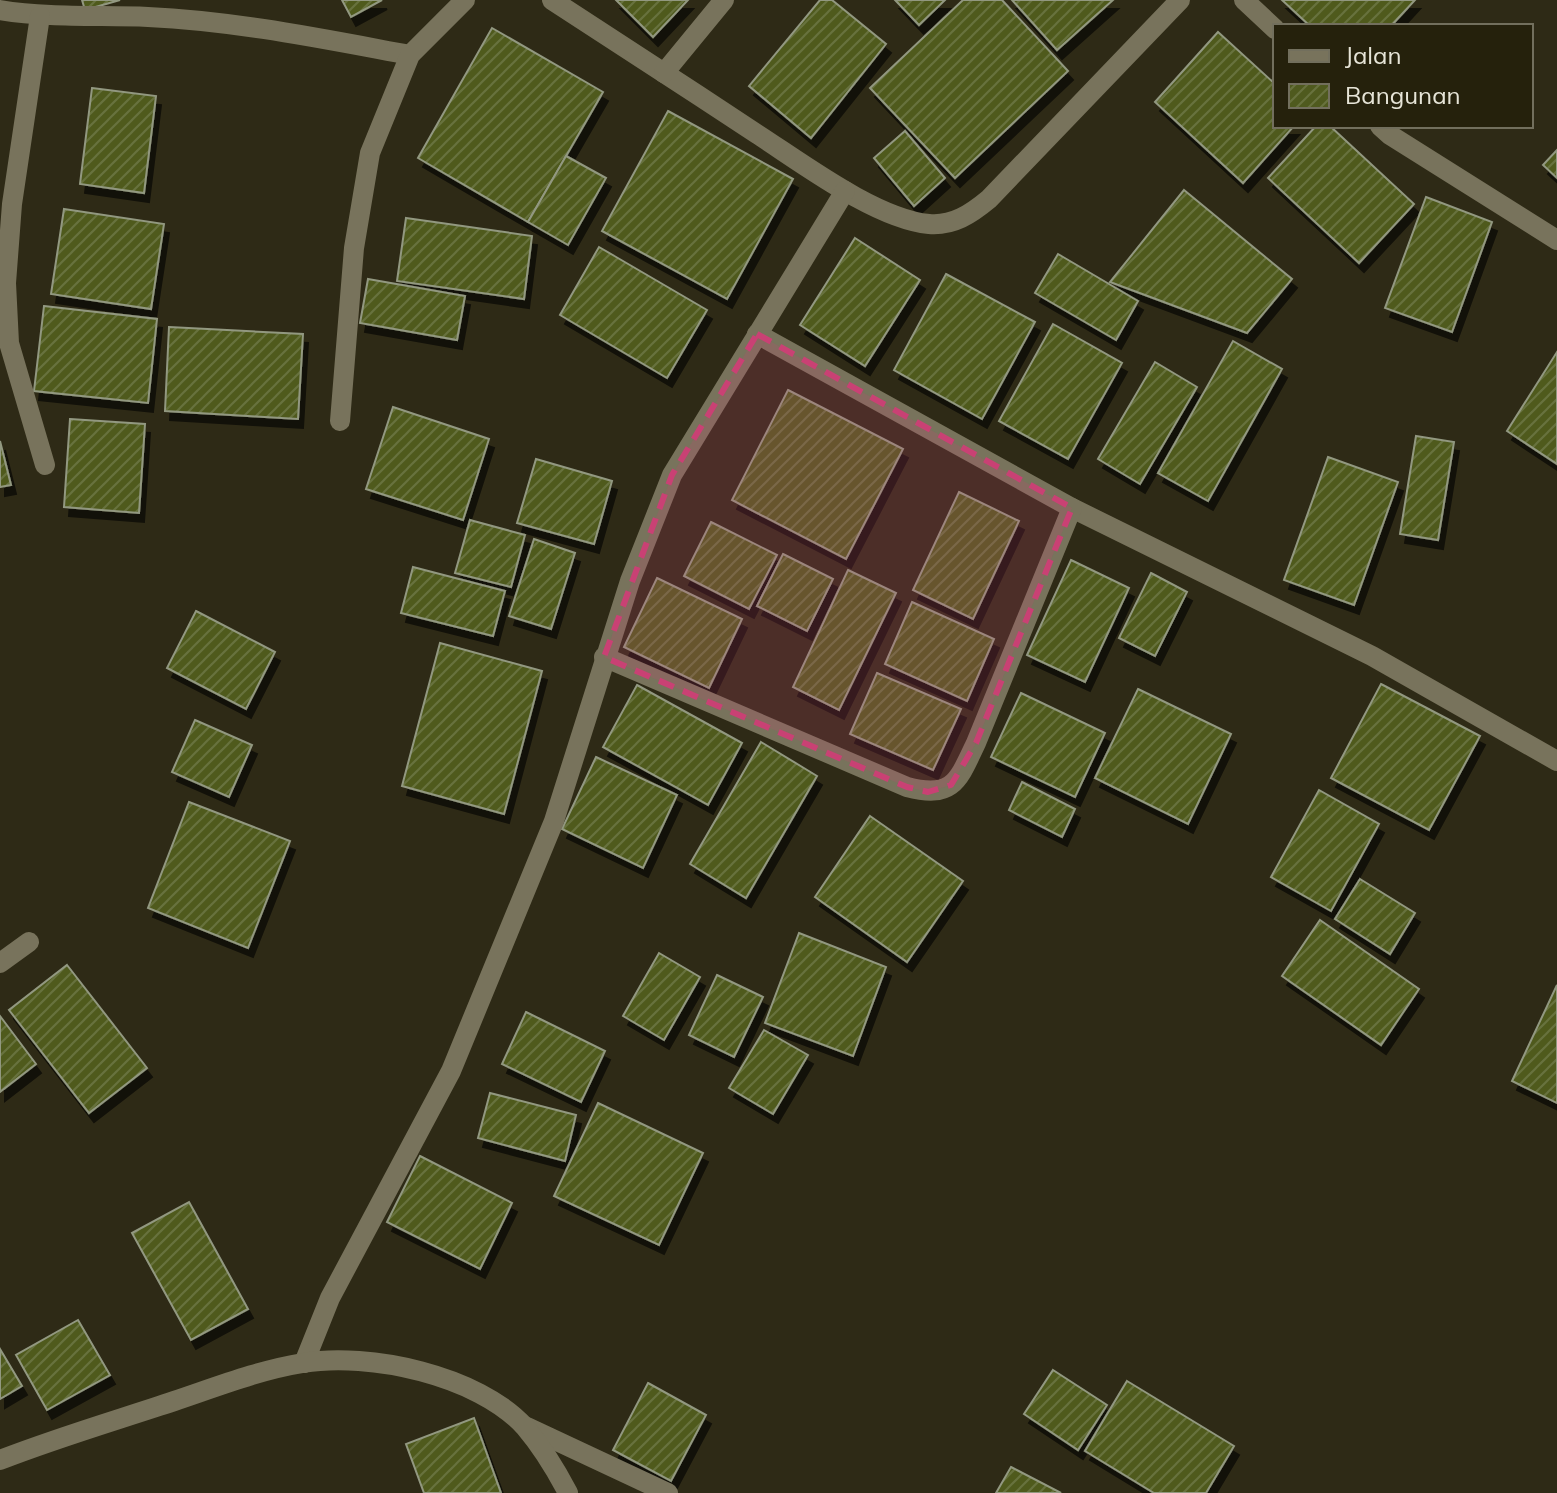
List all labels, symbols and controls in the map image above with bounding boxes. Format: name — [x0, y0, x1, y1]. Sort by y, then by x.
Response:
legend — [1273, 24, 1533, 128]
text: Jalan — [1345, 40, 1401, 70]
text: Bangunan — [1345, 80, 1461, 110]

